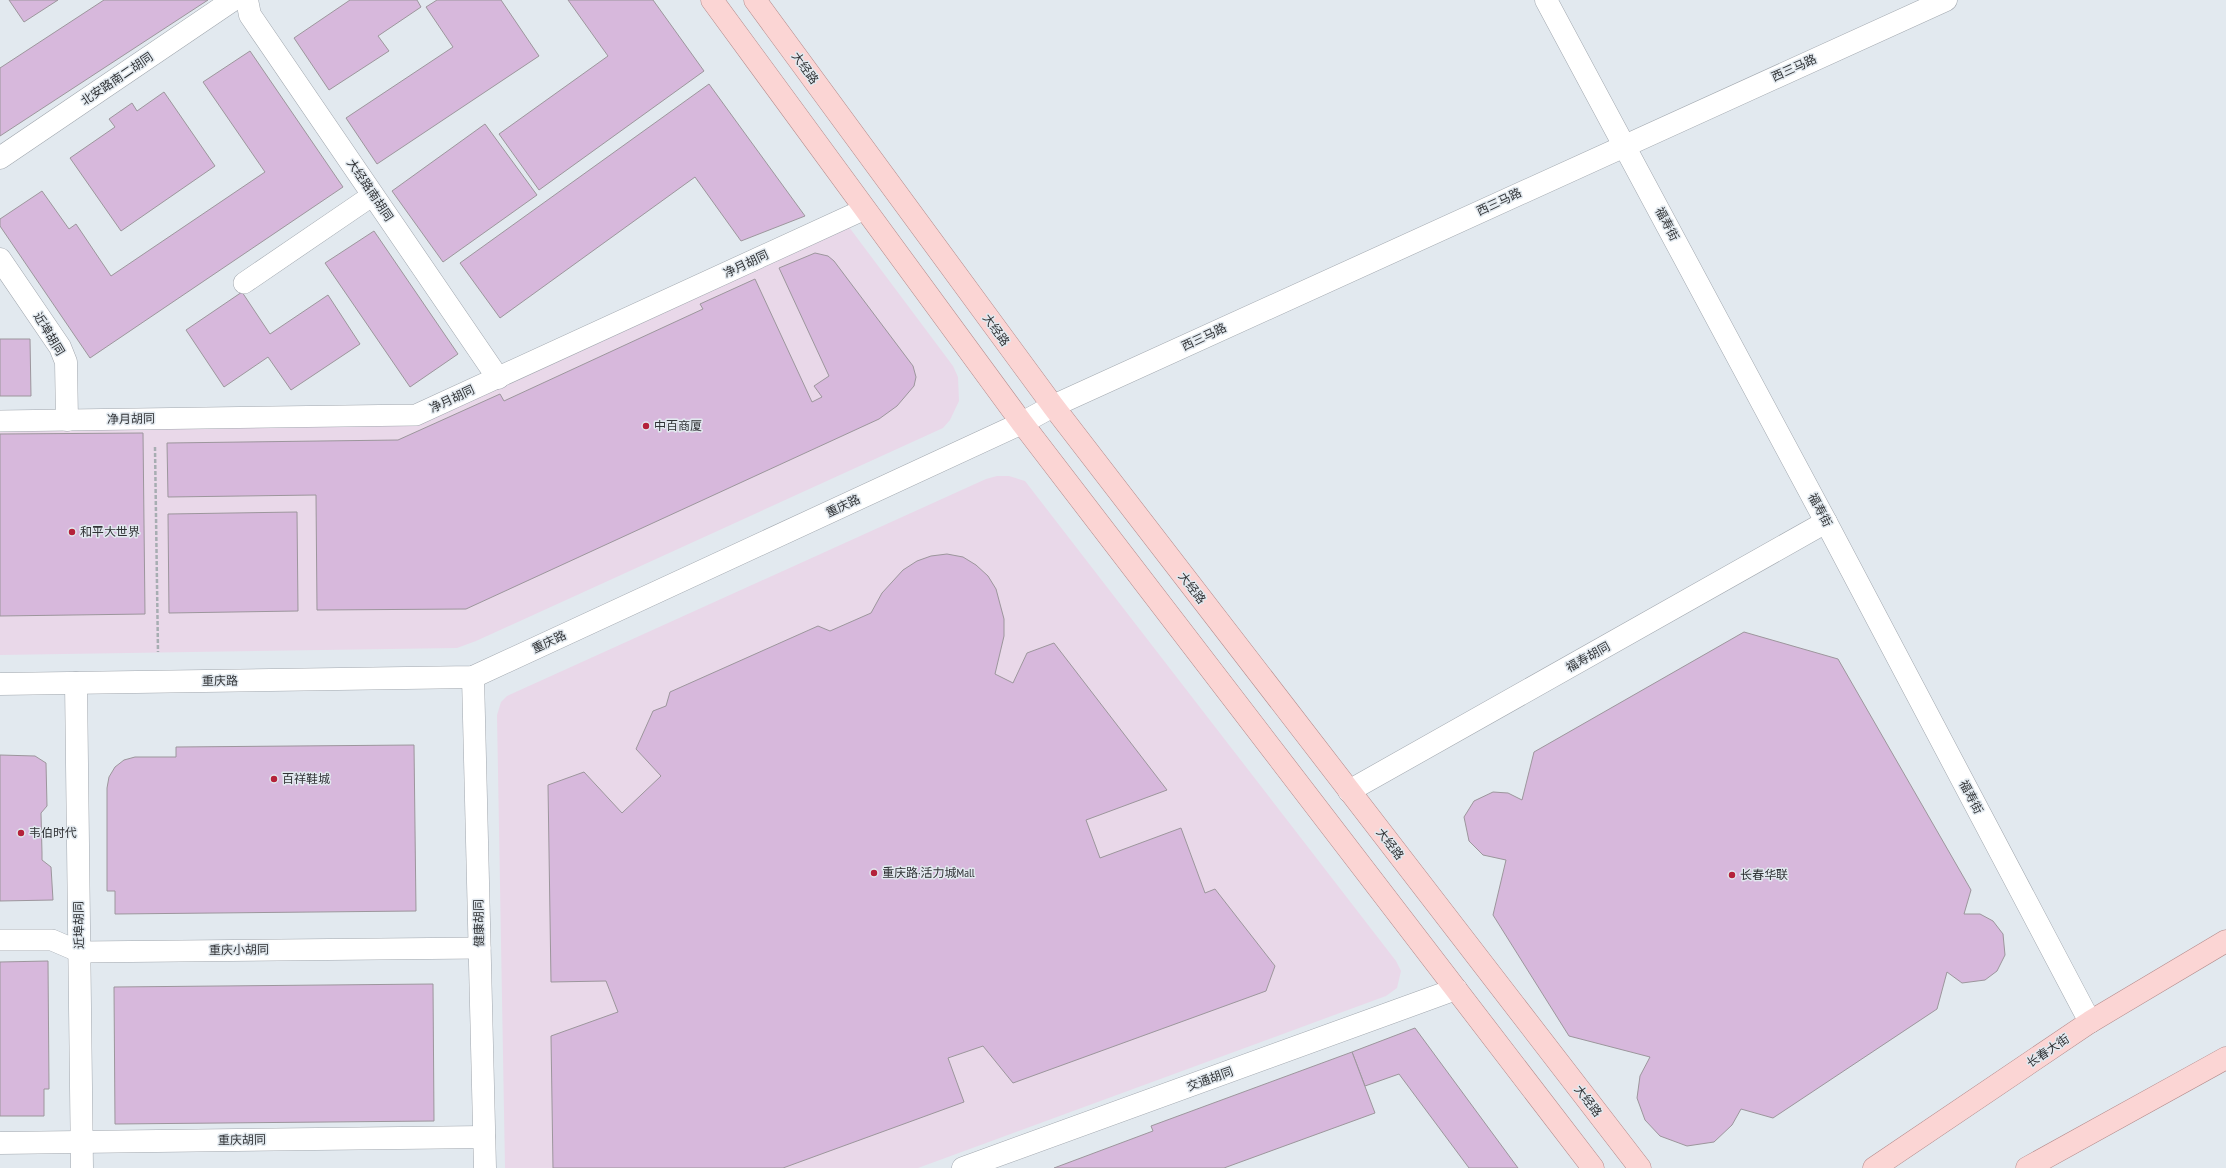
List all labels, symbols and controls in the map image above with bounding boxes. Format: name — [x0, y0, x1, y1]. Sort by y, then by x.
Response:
street label: 北安路南二胡同 — [78, 49, 156, 108]
street label: 大经路 — [789, 49, 822, 87]
street label: 西三马路 — [1769, 51, 1819, 84]
street label: 大经路南胡同 — [344, 156, 397, 224]
street label: 西三马路 — [1474, 185, 1524, 218]
street label: 福寿街 — [1652, 204, 1683, 243]
street label: 净月胡同 — [721, 247, 771, 280]
street label: 近埠胡同 — [31, 309, 68, 358]
street label: 大经路 — [980, 311, 1013, 349]
street label: 西三马路 — [1179, 320, 1229, 353]
street label: 净月胡同 — [427, 382, 477, 415]
street label: 净月胡同 — [107, 411, 155, 426]
place label: 中百商厦 — [654, 418, 702, 433]
marker: 中百商厦 — [641, 421, 651, 431]
street label: 福寿街 — [1805, 490, 1836, 529]
street label: 重庆路 — [823, 491, 862, 520]
place label: 和平大世界 — [80, 524, 140, 539]
marker: 和平大世界 — [67, 527, 77, 537]
street label: 大经路 — [1175, 569, 1209, 606]
street label: 重庆路 — [529, 627, 568, 656]
street label: 福寿胡同 — [1563, 638, 1612, 675]
street label: 重庆路 — [202, 673, 238, 688]
place label: 百祥鞋城 — [282, 771, 330, 786]
marker: 百祥鞋城 — [269, 774, 279, 784]
street label: 福寿街 — [1956, 777, 1987, 816]
place label: 韦伯时代 — [29, 825, 77, 840]
street label: 大经路 — [1373, 825, 1407, 862]
marker: 韦伯时代 — [16, 828, 26, 838]
place label: 重庆路·活力城Mall — [882, 865, 975, 880]
place label: 长春华联 — [1740, 867, 1788, 882]
marker: 重庆路·活力城Mall — [869, 868, 879, 878]
marker: 长春华联 — [1727, 870, 1737, 880]
street label: 健康胡同 — [471, 899, 486, 947]
street label: 近埠胡同 — [71, 901, 86, 949]
street label: 重庆小胡同 — [209, 941, 269, 958]
street label: 长春大街 — [2024, 1031, 2072, 1070]
street label: 交通胡同 — [1185, 1063, 1235, 1094]
street label: 大经路 — [1571, 1082, 1605, 1119]
street label: 重庆胡同 — [218, 1132, 266, 1147]

